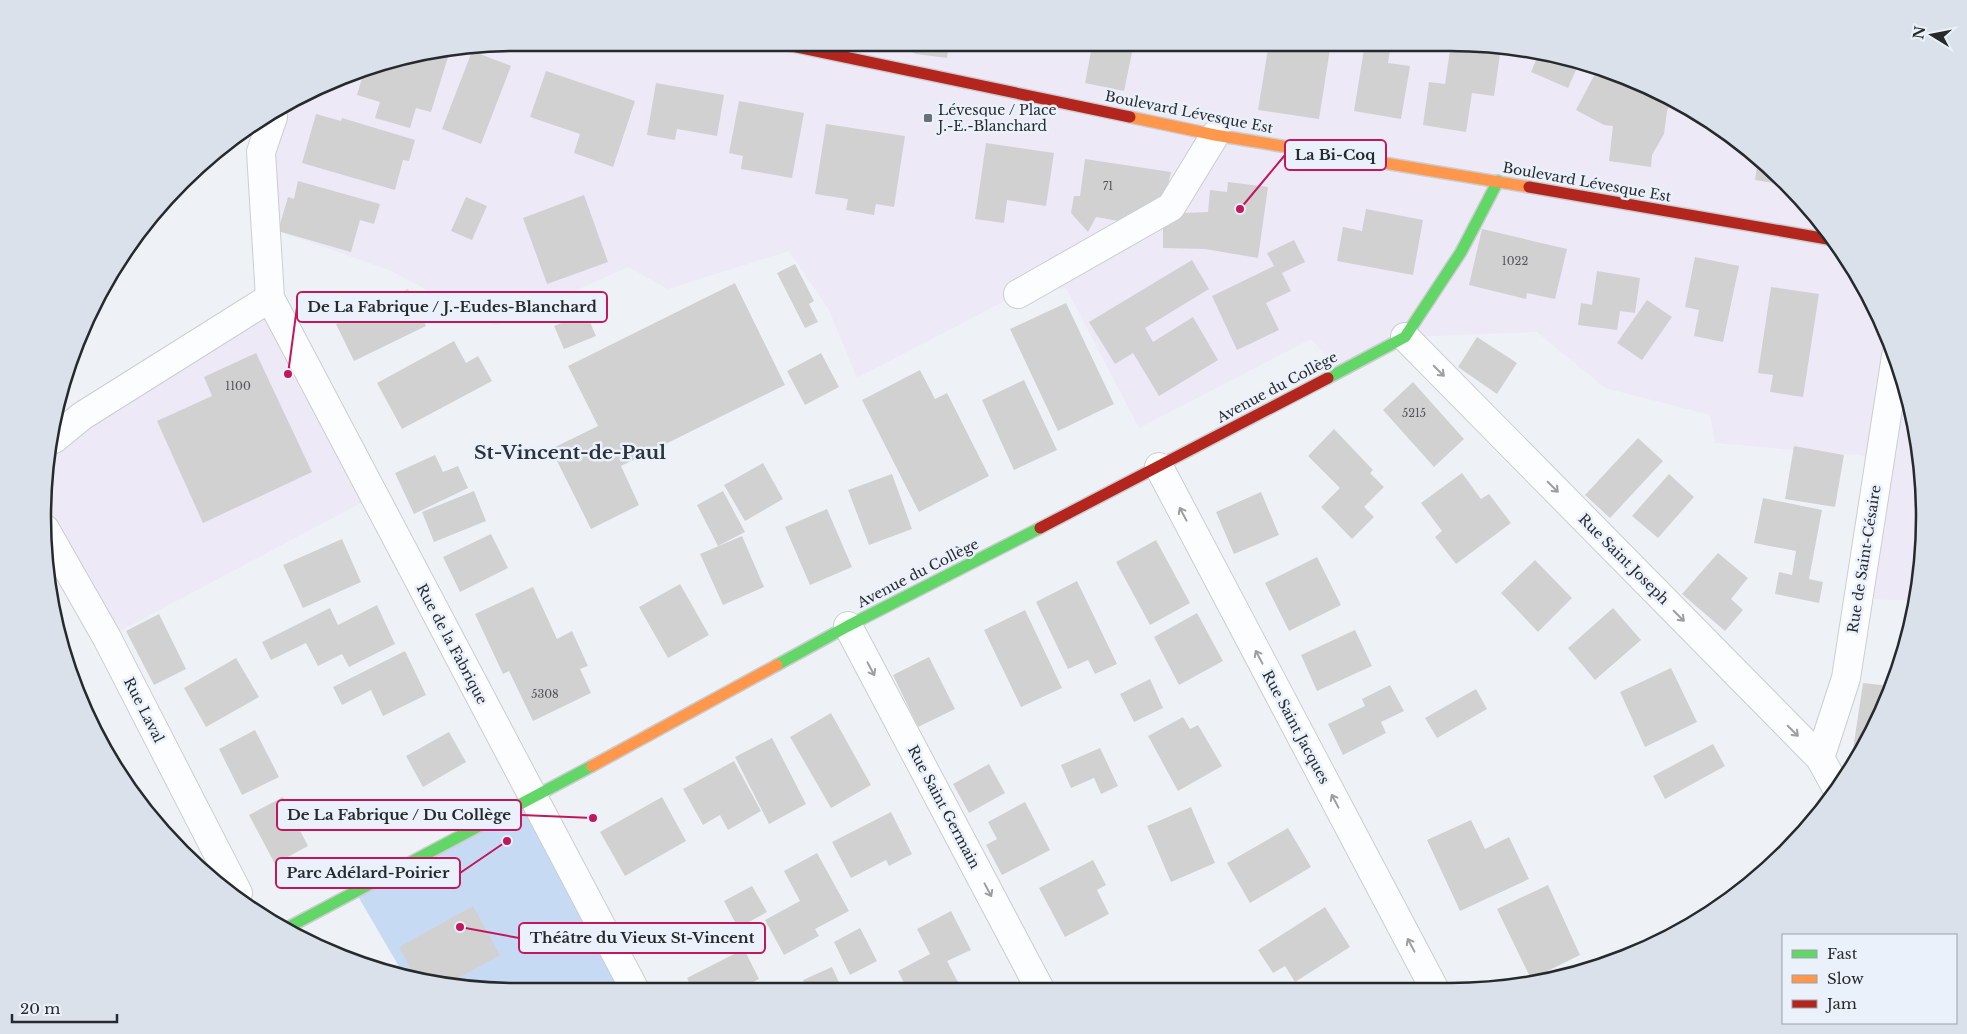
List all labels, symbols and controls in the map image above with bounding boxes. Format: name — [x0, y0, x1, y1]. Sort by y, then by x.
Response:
north arrow — [1907, 10, 1957, 60]
text: N — [1909, 25, 1929, 41]
street label: Boulevard Lévesque Est — [1103, 87, 1275, 137]
place label: Lévesque / Place J.-E.-Blanchard — [936, 101, 1057, 135]
marker: Lévesque / Place J.-E.-Blanchard — [922, 112, 934, 124]
callout: La Bi-Coq — [1285, 140, 1386, 170]
text: La Bi-Coq — [1295, 145, 1376, 164]
street label: Boulevard Lévesque Est — [1501, 158, 1673, 206]
house number: 71 — [1103, 179, 1113, 193]
house number: 1022 — [1502, 254, 1528, 268]
callout: De La Fabrique / J.-Eudes-Blanchard — [297, 292, 607, 322]
text: De La Fabrique / J.-Eudes-Blanchard — [307, 297, 597, 316]
street label: Avenue du Collège — [1213, 348, 1340, 427]
one-way arrow — [1433, 365, 1445, 378]
house number: 1100 — [225, 379, 251, 393]
house number: 5215 — [1402, 406, 1426, 420]
district label: St-Vincent-de-Paul — [474, 441, 666, 464]
one-way arrow — [1547, 481, 1559, 493]
street label: Rue de Saint-Césaire — [1843, 484, 1885, 634]
one-way arrow — [1178, 506, 1188, 521]
street label: Rue Saint Joseph — [1575, 510, 1673, 608]
street label: Avenue du Collège — [853, 535, 982, 612]
street label: Rue de la Fabrique — [413, 581, 491, 707]
one-way arrow — [1673, 609, 1685, 621]
one-way arrow — [1254, 650, 1263, 665]
one-way arrow — [867, 661, 876, 676]
street label: Rue Saint Jacques — [1258, 667, 1334, 787]
street label: Rue Laval — [120, 674, 168, 746]
house number: 5308 — [531, 687, 559, 701]
one-way arrow — [1787, 725, 1799, 738]
street label: Rue Saint Germain — [904, 742, 984, 872]
one-way arrow — [1330, 794, 1339, 809]
callout: De La Fabrique / Du Collège — [277, 800, 521, 830]
text: De La Fabrique / Du Collège — [287, 805, 511, 824]
callout: Parc Adélard-Poirier — [276, 858, 460, 888]
text: Parc Adélard-Poirier — [287, 863, 450, 882]
one-way arrow — [984, 882, 993, 897]
callout: Théâtre du Vieux St-Vincent — [519, 923, 765, 953]
text: Théâtre du Vieux St-Vincent — [530, 928, 755, 947]
legend — [1782, 934, 1957, 1024]
one-way arrow — [1406, 937, 1416, 952]
text: Fast — [1827, 944, 1858, 963]
text: Slow — [1827, 969, 1864, 988]
scale bar — [12, 992, 118, 1024]
text: Jam — [1825, 994, 1857, 1013]
text: 20 m — [20, 999, 60, 1018]

